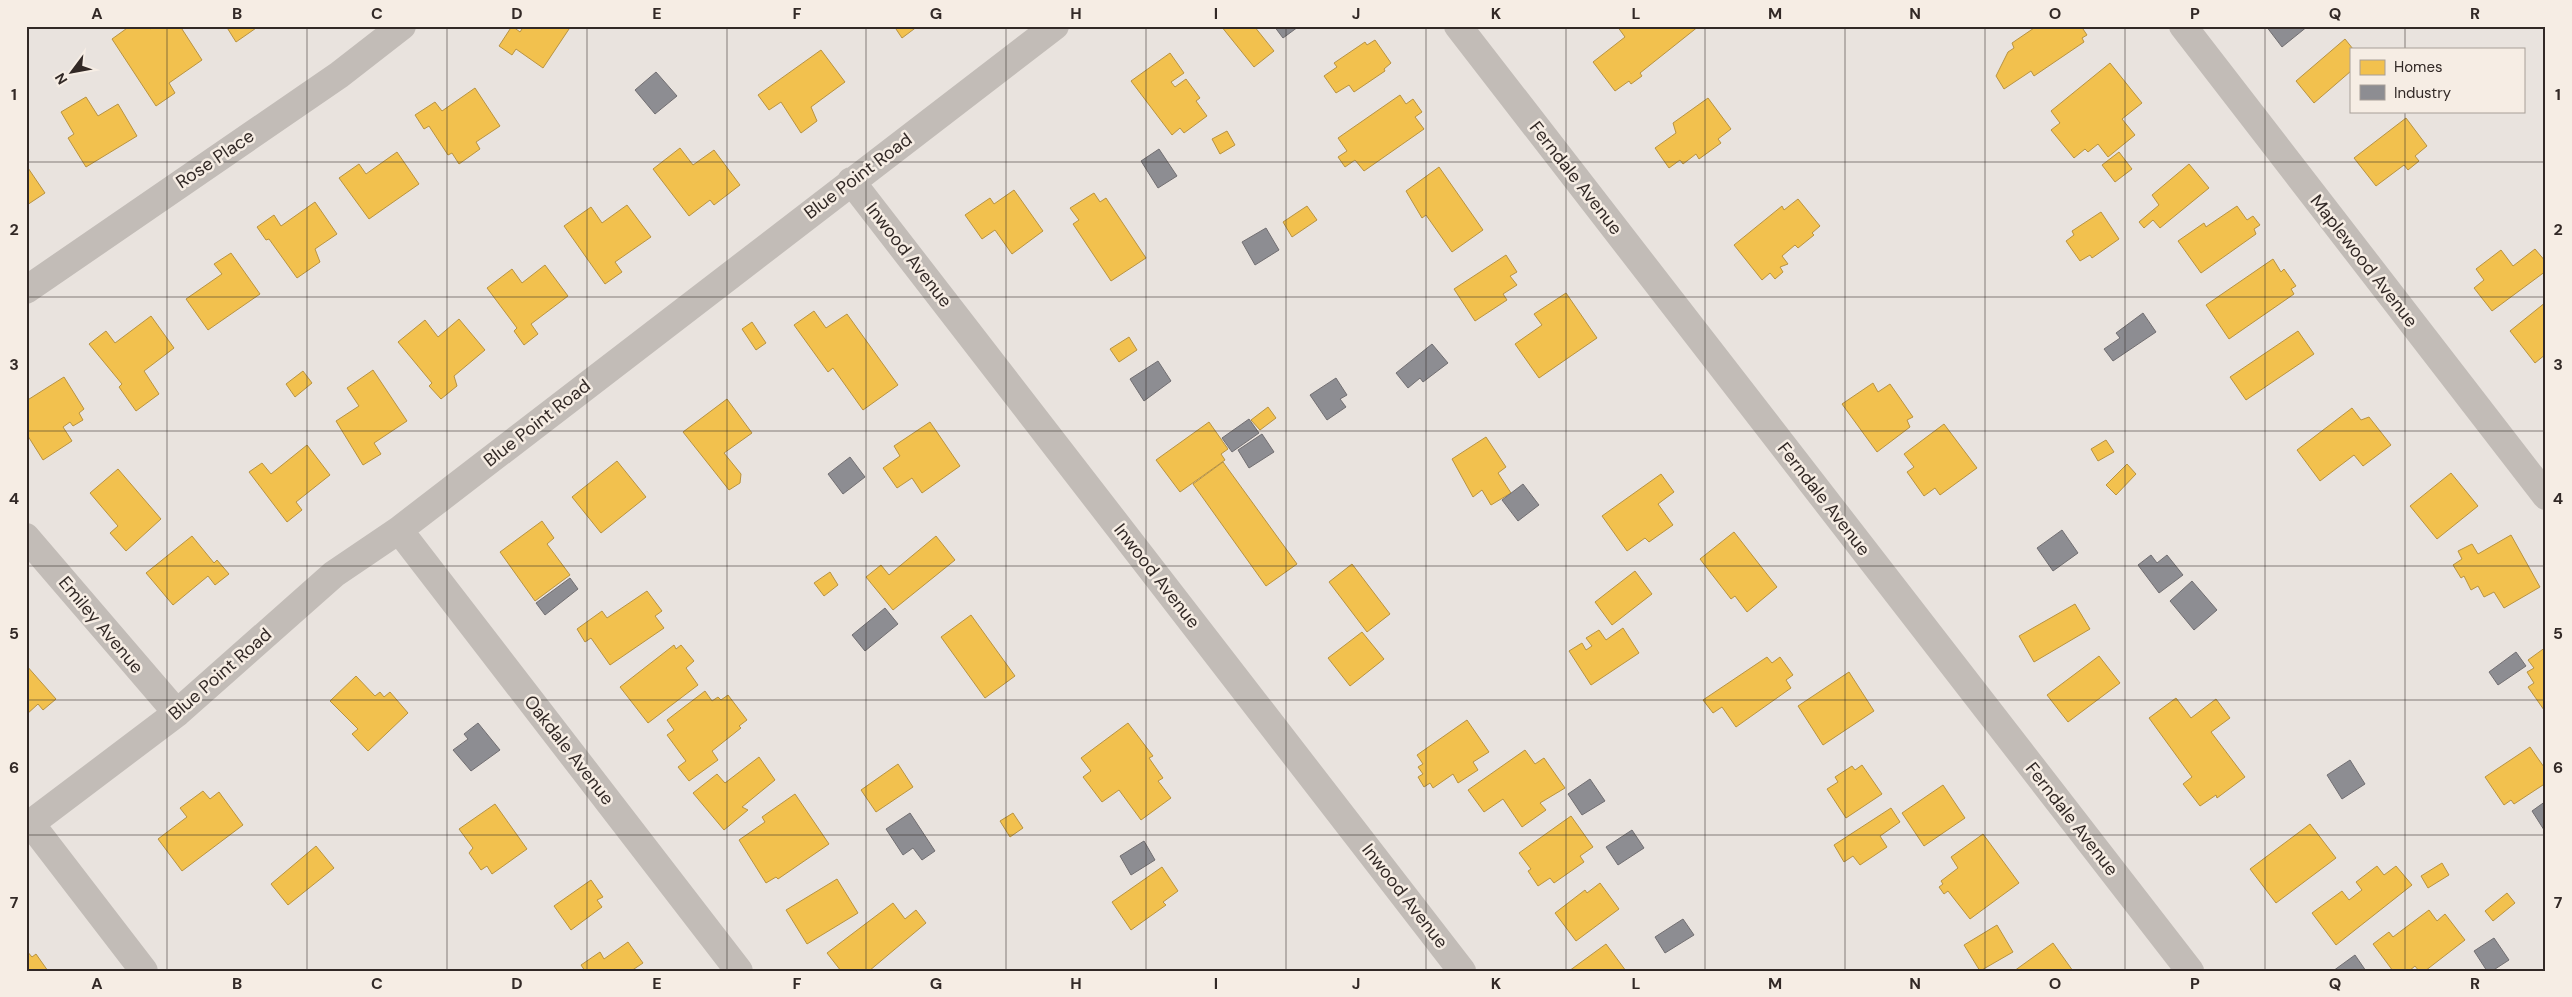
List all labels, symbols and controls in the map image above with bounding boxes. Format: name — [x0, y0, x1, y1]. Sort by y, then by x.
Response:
text: A — [91, 3, 103, 24]
text: B — [232, 3, 242, 24]
text: C — [371, 3, 383, 24]
text: D — [511, 3, 523, 24]
text: E — [652, 3, 662, 24]
text: F — [793, 3, 802, 24]
text: G — [930, 3, 942, 24]
text: H — [1070, 3, 1082, 24]
text: I — [1214, 3, 1218, 24]
text: J — [1352, 3, 1360, 24]
text: K — [1491, 3, 1502, 24]
text: L — [1632, 3, 1641, 24]
text: M — [1768, 3, 1782, 24]
text: N — [1909, 3, 1921, 24]
text: O — [2049, 3, 2061, 24]
text: P — [2190, 3, 2200, 24]
text: Q — [2329, 3, 2341, 24]
text: R — [2470, 3, 2480, 24]
north arrow — [48, 48, 98, 98]
legend — [2350, 48, 2524, 112]
text: Homes — [2394, 57, 2443, 77]
text: N — [51, 70, 71, 88]
text: Industry — [2394, 83, 2452, 103]
text: 1 — [11, 84, 17, 105]
text: 1 — [2555, 84, 2561, 105]
street label: Ferndale Avenue — [1524, 116, 1628, 240]
street label: Rose Place — [171, 124, 259, 194]
street label: Blue Point Road — [799, 128, 917, 224]
street label: Maplewood Avenue — [2305, 190, 2423, 332]
street label: Inwood Avenue — [861, 198, 957, 312]
text: 2 — [9, 219, 19, 240]
text: 2 — [2553, 219, 2563, 240]
text: 3 — [9, 354, 19, 375]
text: 3 — [2553, 354, 2563, 375]
street label: Blue Point Road — [479, 374, 595, 472]
street label: Ferndale Avenue — [1772, 437, 1876, 561]
text: 4 — [9, 488, 19, 509]
text: 4 — [2553, 488, 2563, 509]
street label: Inwood Avenue — [1109, 519, 1205, 633]
street label: Emiley Avenue — [53, 571, 149, 679]
text: 5 — [9, 623, 19, 644]
street label: Blue Point Road — [163, 623, 277, 725]
text: 5 — [2553, 623, 2563, 644]
street label: Oakdale Avenue — [518, 690, 620, 810]
text: 6 — [9, 757, 19, 778]
street label: Ferndale Avenue — [2020, 757, 2124, 881]
text: 6 — [2553, 757, 2563, 778]
street label: Inwood Avenue — [1357, 839, 1453, 953]
text: 7 — [10, 892, 19, 913]
text: 7 — [2554, 892, 2563, 913]
text: A — [91, 973, 103, 994]
text: B — [232, 973, 242, 994]
text: C — [371, 973, 383, 994]
text: D — [511, 973, 523, 994]
text: E — [652, 973, 662, 994]
text: F — [793, 973, 802, 994]
text: G — [930, 973, 942, 994]
text: H — [1070, 973, 1082, 994]
text: I — [1214, 973, 1218, 994]
text: J — [1352, 973, 1360, 994]
text: K — [1491, 973, 1502, 994]
text: L — [1632, 973, 1641, 994]
text: M — [1768, 973, 1782, 994]
text: N — [1909, 973, 1921, 994]
text: O — [2049, 973, 2061, 994]
text: P — [2190, 973, 2200, 994]
text: Q — [2329, 973, 2341, 994]
text: R — [2470, 973, 2480, 994]

